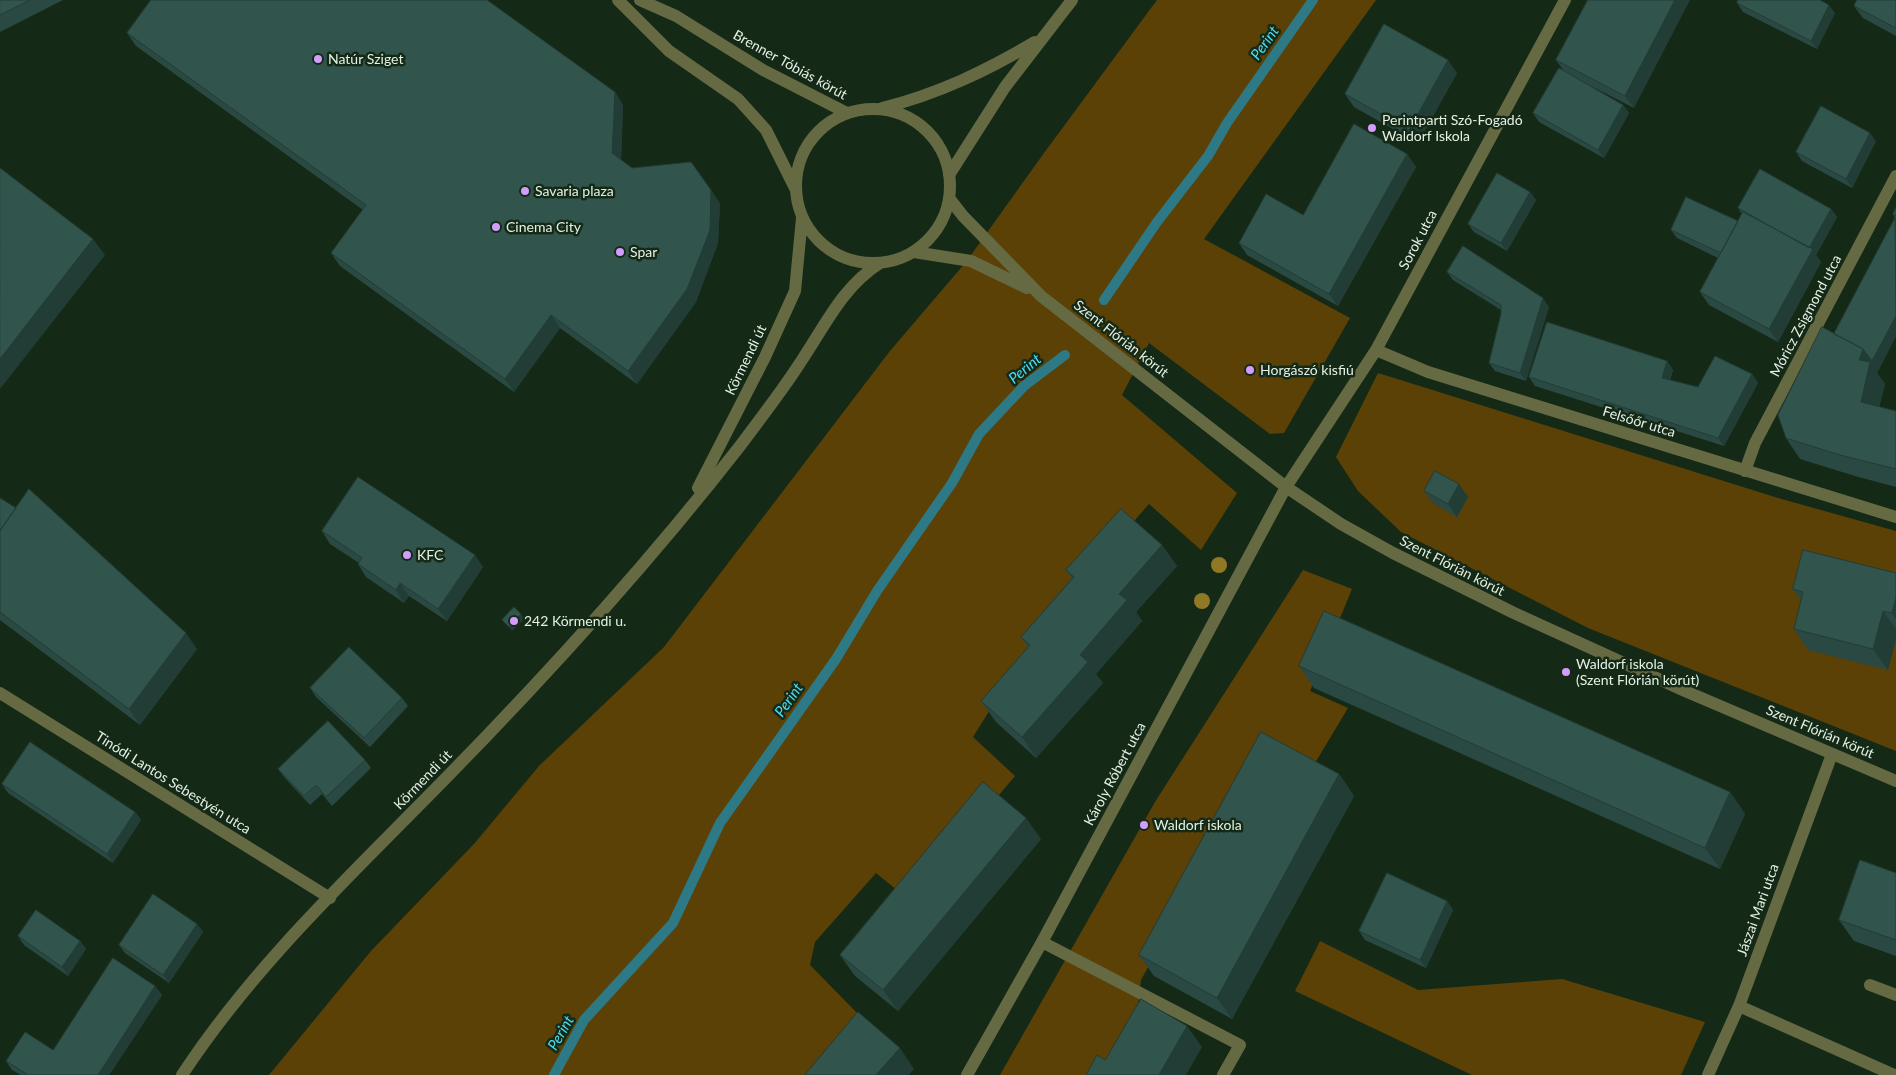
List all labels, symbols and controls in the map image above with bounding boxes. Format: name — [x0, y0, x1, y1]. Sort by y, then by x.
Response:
water label: Perint — [1247, 23, 1283, 63]
street label: Brenner Tóbiás körút — [730, 27, 850, 103]
place label: Natúr Sziget — [328, 51, 403, 67]
marker: Natúr Sziget — [312, 53, 324, 65]
place label: Perintparti Szó-Fogadó Waldorf Iskola — [1382, 112, 1523, 144]
marker: Perintparti Szó-Fogadó Waldorf Iskola — [1366, 122, 1378, 134]
place label: Savaria plaza — [535, 183, 614, 199]
marker: Savaria plaza — [519, 185, 531, 197]
street label: Sorok utca — [1395, 207, 1441, 273]
place label: Cinema City — [506, 219, 581, 235]
marker: Cinema City — [490, 221, 502, 233]
place label: Spar — [630, 244, 657, 260]
marker: Spar — [614, 246, 626, 258]
street label: Móricz Zsigmond utca — [1767, 252, 1845, 380]
street label: Szent Flórián körút — [1070, 297, 1172, 381]
street label: Körmendi út — [722, 322, 770, 398]
water label: Perint — [1005, 350, 1045, 388]
place label: Horgászó kisfiú — [1260, 362, 1354, 378]
marker: Horgászó kisfiú — [1244, 364, 1256, 376]
street label: Felsőőr utca — [1601, 403, 1677, 441]
street label: Szent Flórián körút — [1397, 532, 1507, 600]
place label: KFC — [417, 547, 443, 563]
marker: KFC — [401, 549, 413, 561]
place label: 242 Körmendi u. — [524, 613, 626, 629]
marker: 242 Körmendi u. — [508, 615, 520, 627]
place label: Waldorf iskola (Szent Flórián körút) — [1576, 656, 1699, 689]
marker: Waldorf iskola (Szent Flórián körút) — [1560, 666, 1572, 678]
water label: Perint — [771, 680, 807, 720]
street label: Szent Flórián körút — [1763, 702, 1877, 762]
street label: Károly Róbert utca — [1081, 719, 1149, 829]
street label: Tinódi Lantos Sebestyén utca — [92, 728, 254, 838]
street label: Körmendi út — [391, 747, 455, 813]
place label: Waldorf iskola — [1154, 817, 1242, 833]
marker: Waldorf iskola — [1138, 819, 1150, 831]
street label: Jászai Mari utca — [1734, 862, 1782, 958]
water label: Perint — [544, 1012, 578, 1054]

